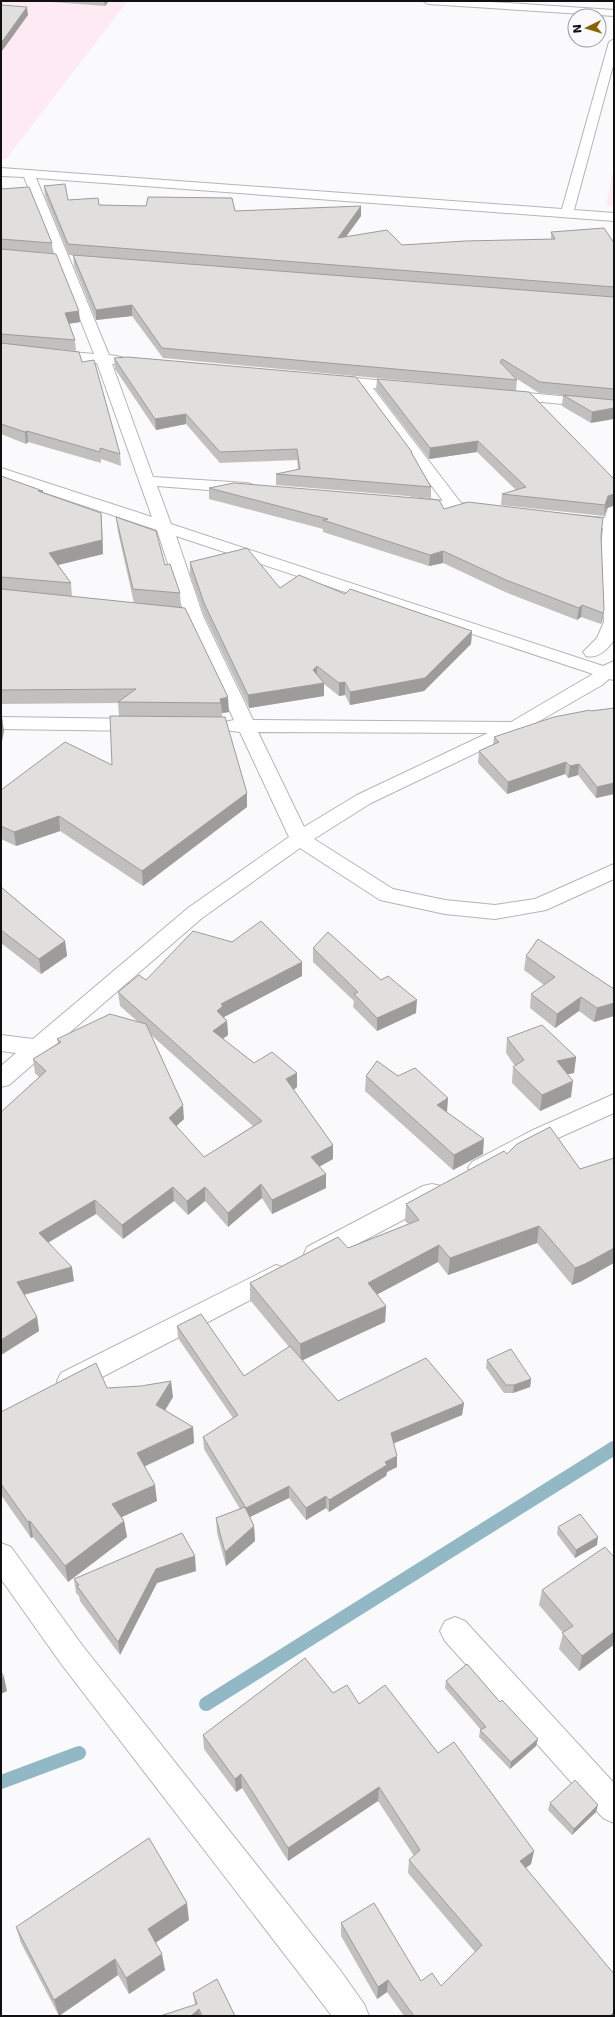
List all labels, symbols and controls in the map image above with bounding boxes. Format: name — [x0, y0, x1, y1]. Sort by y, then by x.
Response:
north arrow — [567, 8, 607, 48]
text: N — [571, 24, 584, 34]

